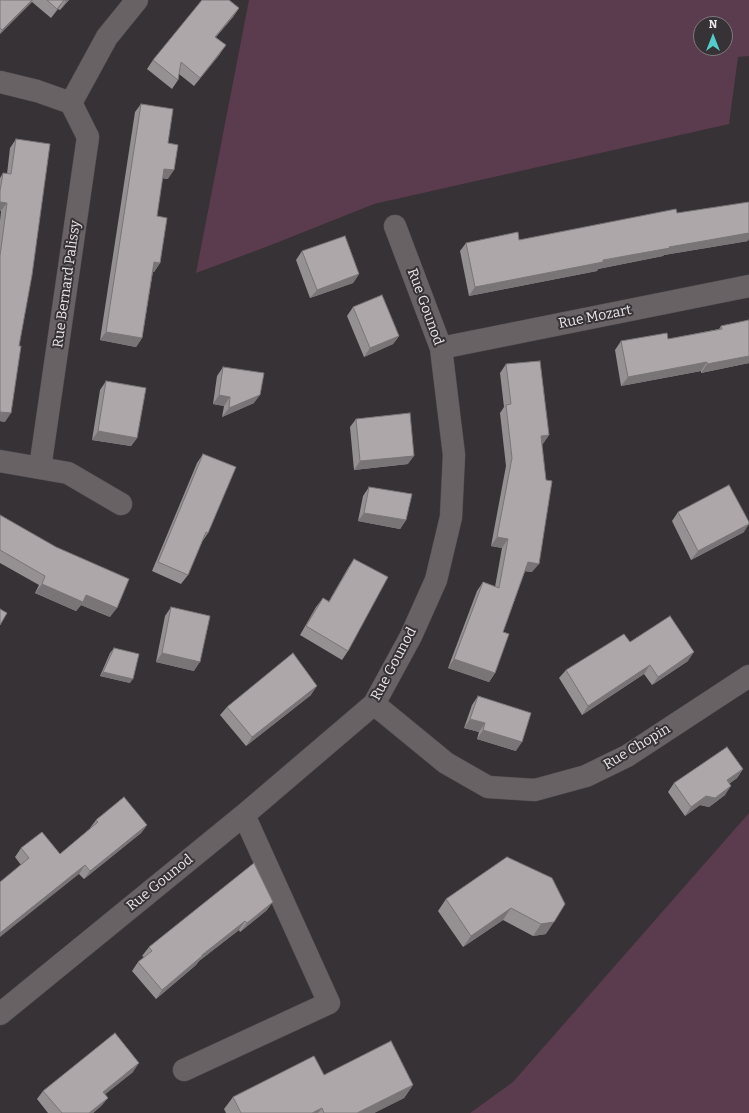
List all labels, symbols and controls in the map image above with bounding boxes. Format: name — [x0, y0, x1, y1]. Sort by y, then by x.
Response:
north arrow — [693, 16, 733, 56]
text: N — [709, 18, 717, 31]
street label: Rue Bernard Palissy — [50, 219, 84, 349]
street label: Rue Gounod — [403, 266, 447, 348]
street label: Rue Mozart — [557, 302, 633, 332]
street label: Rue Gounod — [368, 625, 420, 703]
street label: Rue Chopin — [601, 721, 673, 773]
street label: Rue Gounod — [123, 851, 197, 915]

